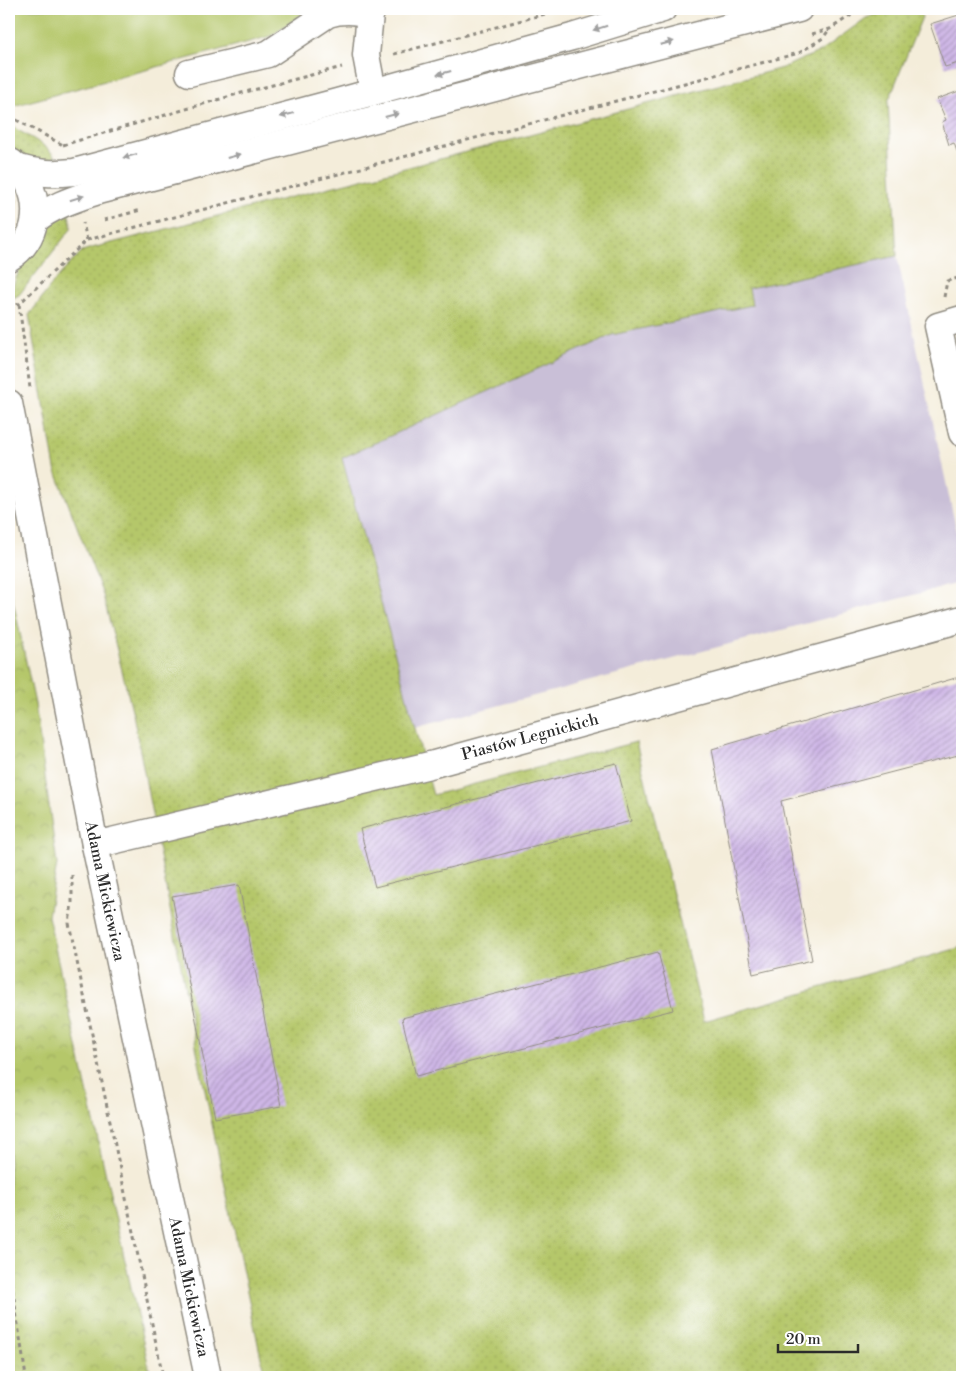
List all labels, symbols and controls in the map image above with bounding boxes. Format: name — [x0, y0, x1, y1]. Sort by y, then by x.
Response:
one-way arrow — [592, 25, 607, 33]
one-way arrow — [659, 39, 674, 47]
one-way arrow — [436, 69, 451, 77]
one-way arrow — [384, 111, 399, 119]
one-way arrow — [279, 112, 294, 120]
one-way arrow — [227, 152, 242, 160]
one-way arrow — [122, 153, 137, 161]
one-way arrow — [70, 194, 85, 201]
street label: Piastów Legnickich — [459, 709, 601, 765]
street label: Adama Mickiewicza — [80, 818, 130, 964]
street label: Adama Mickiewicza — [164, 1214, 214, 1360]
scale bar — [778, 1321, 858, 1353]
text: 20 m — [786, 1330, 821, 1349]

